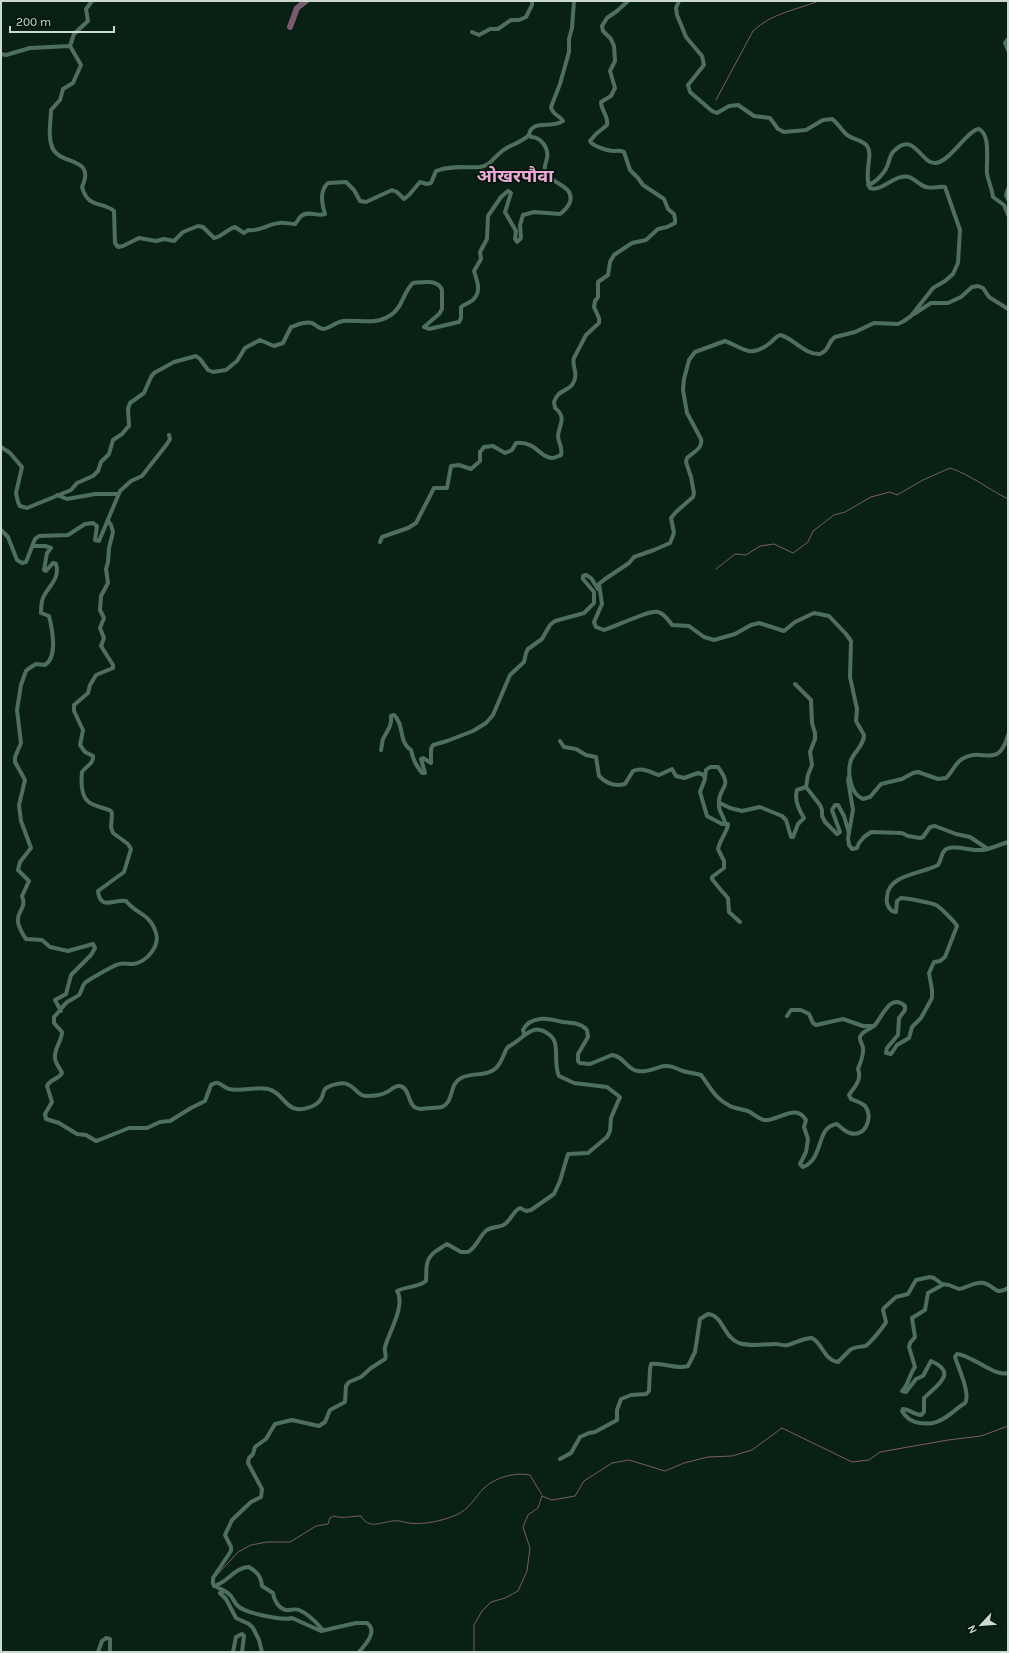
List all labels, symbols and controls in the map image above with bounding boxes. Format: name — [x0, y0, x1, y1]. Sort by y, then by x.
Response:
scale bar — [10, 8, 114, 34]
text: 200 m — [16, 15, 51, 29]
district label: ओखरपौवा — [477, 165, 554, 187]
north arrow — [961, 1605, 1001, 1645]
text: N — [965, 1623, 980, 1636]

